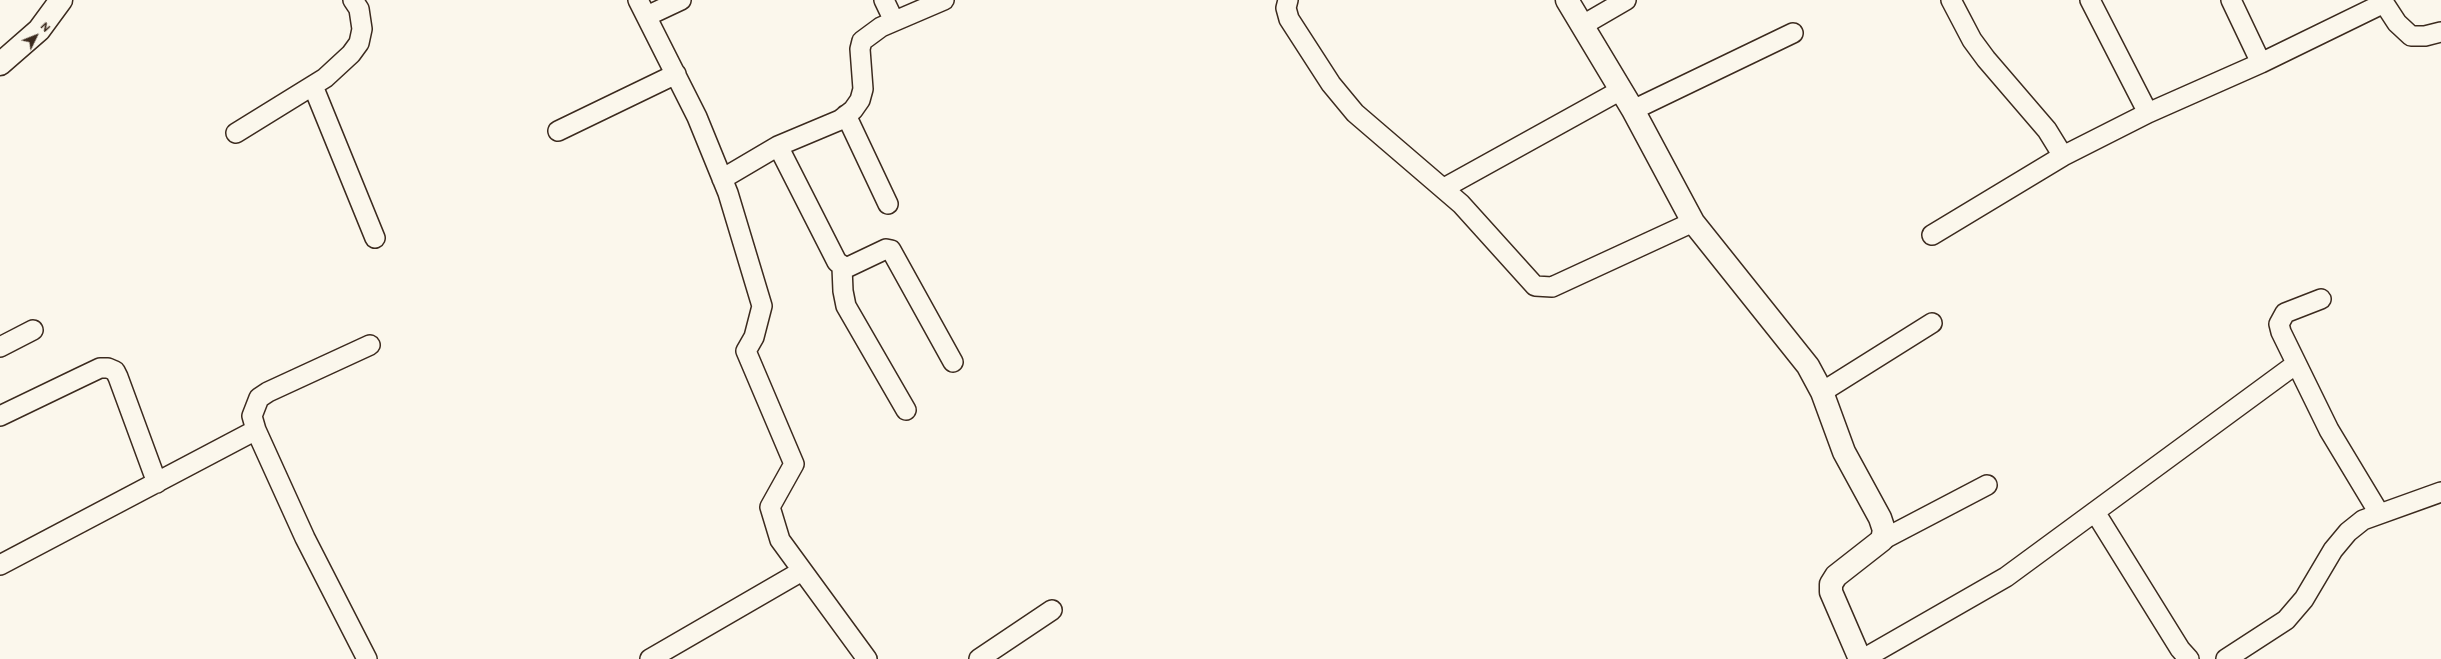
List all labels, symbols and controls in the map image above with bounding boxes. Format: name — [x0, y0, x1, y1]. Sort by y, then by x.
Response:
north arrow — [16, 16, 56, 56]
text: N — [38, 20, 53, 35]

